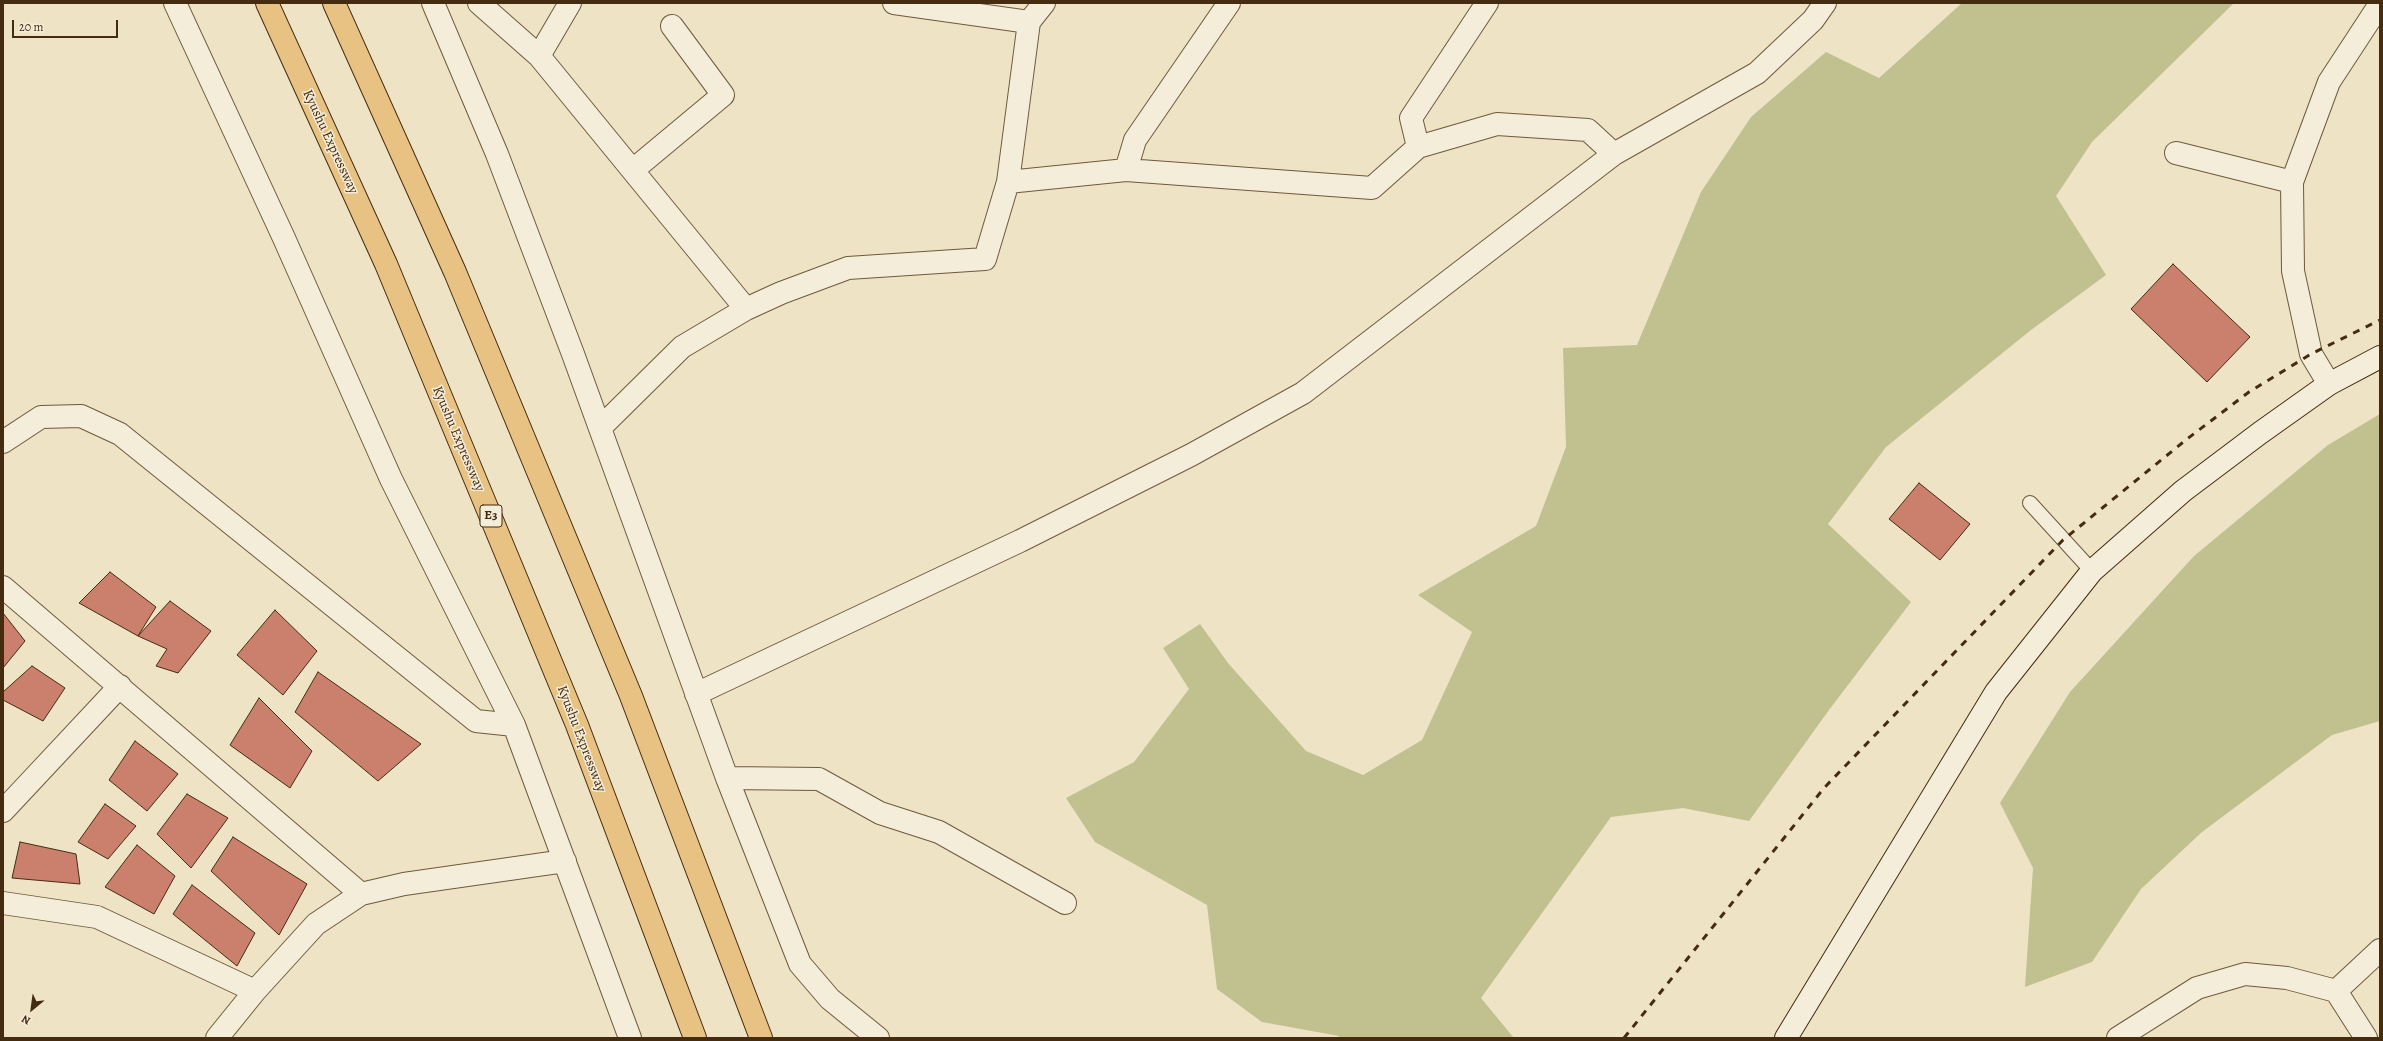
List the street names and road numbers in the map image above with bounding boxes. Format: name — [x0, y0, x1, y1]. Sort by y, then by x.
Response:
street label: Kyushu Expressway — [299, 87, 361, 197]
street label: Kyushu Expressway — [428, 384, 488, 494]
road number: E3 — [480, 505, 502, 527]
street label: Kyushu Expressway — [553, 683, 609, 795]

